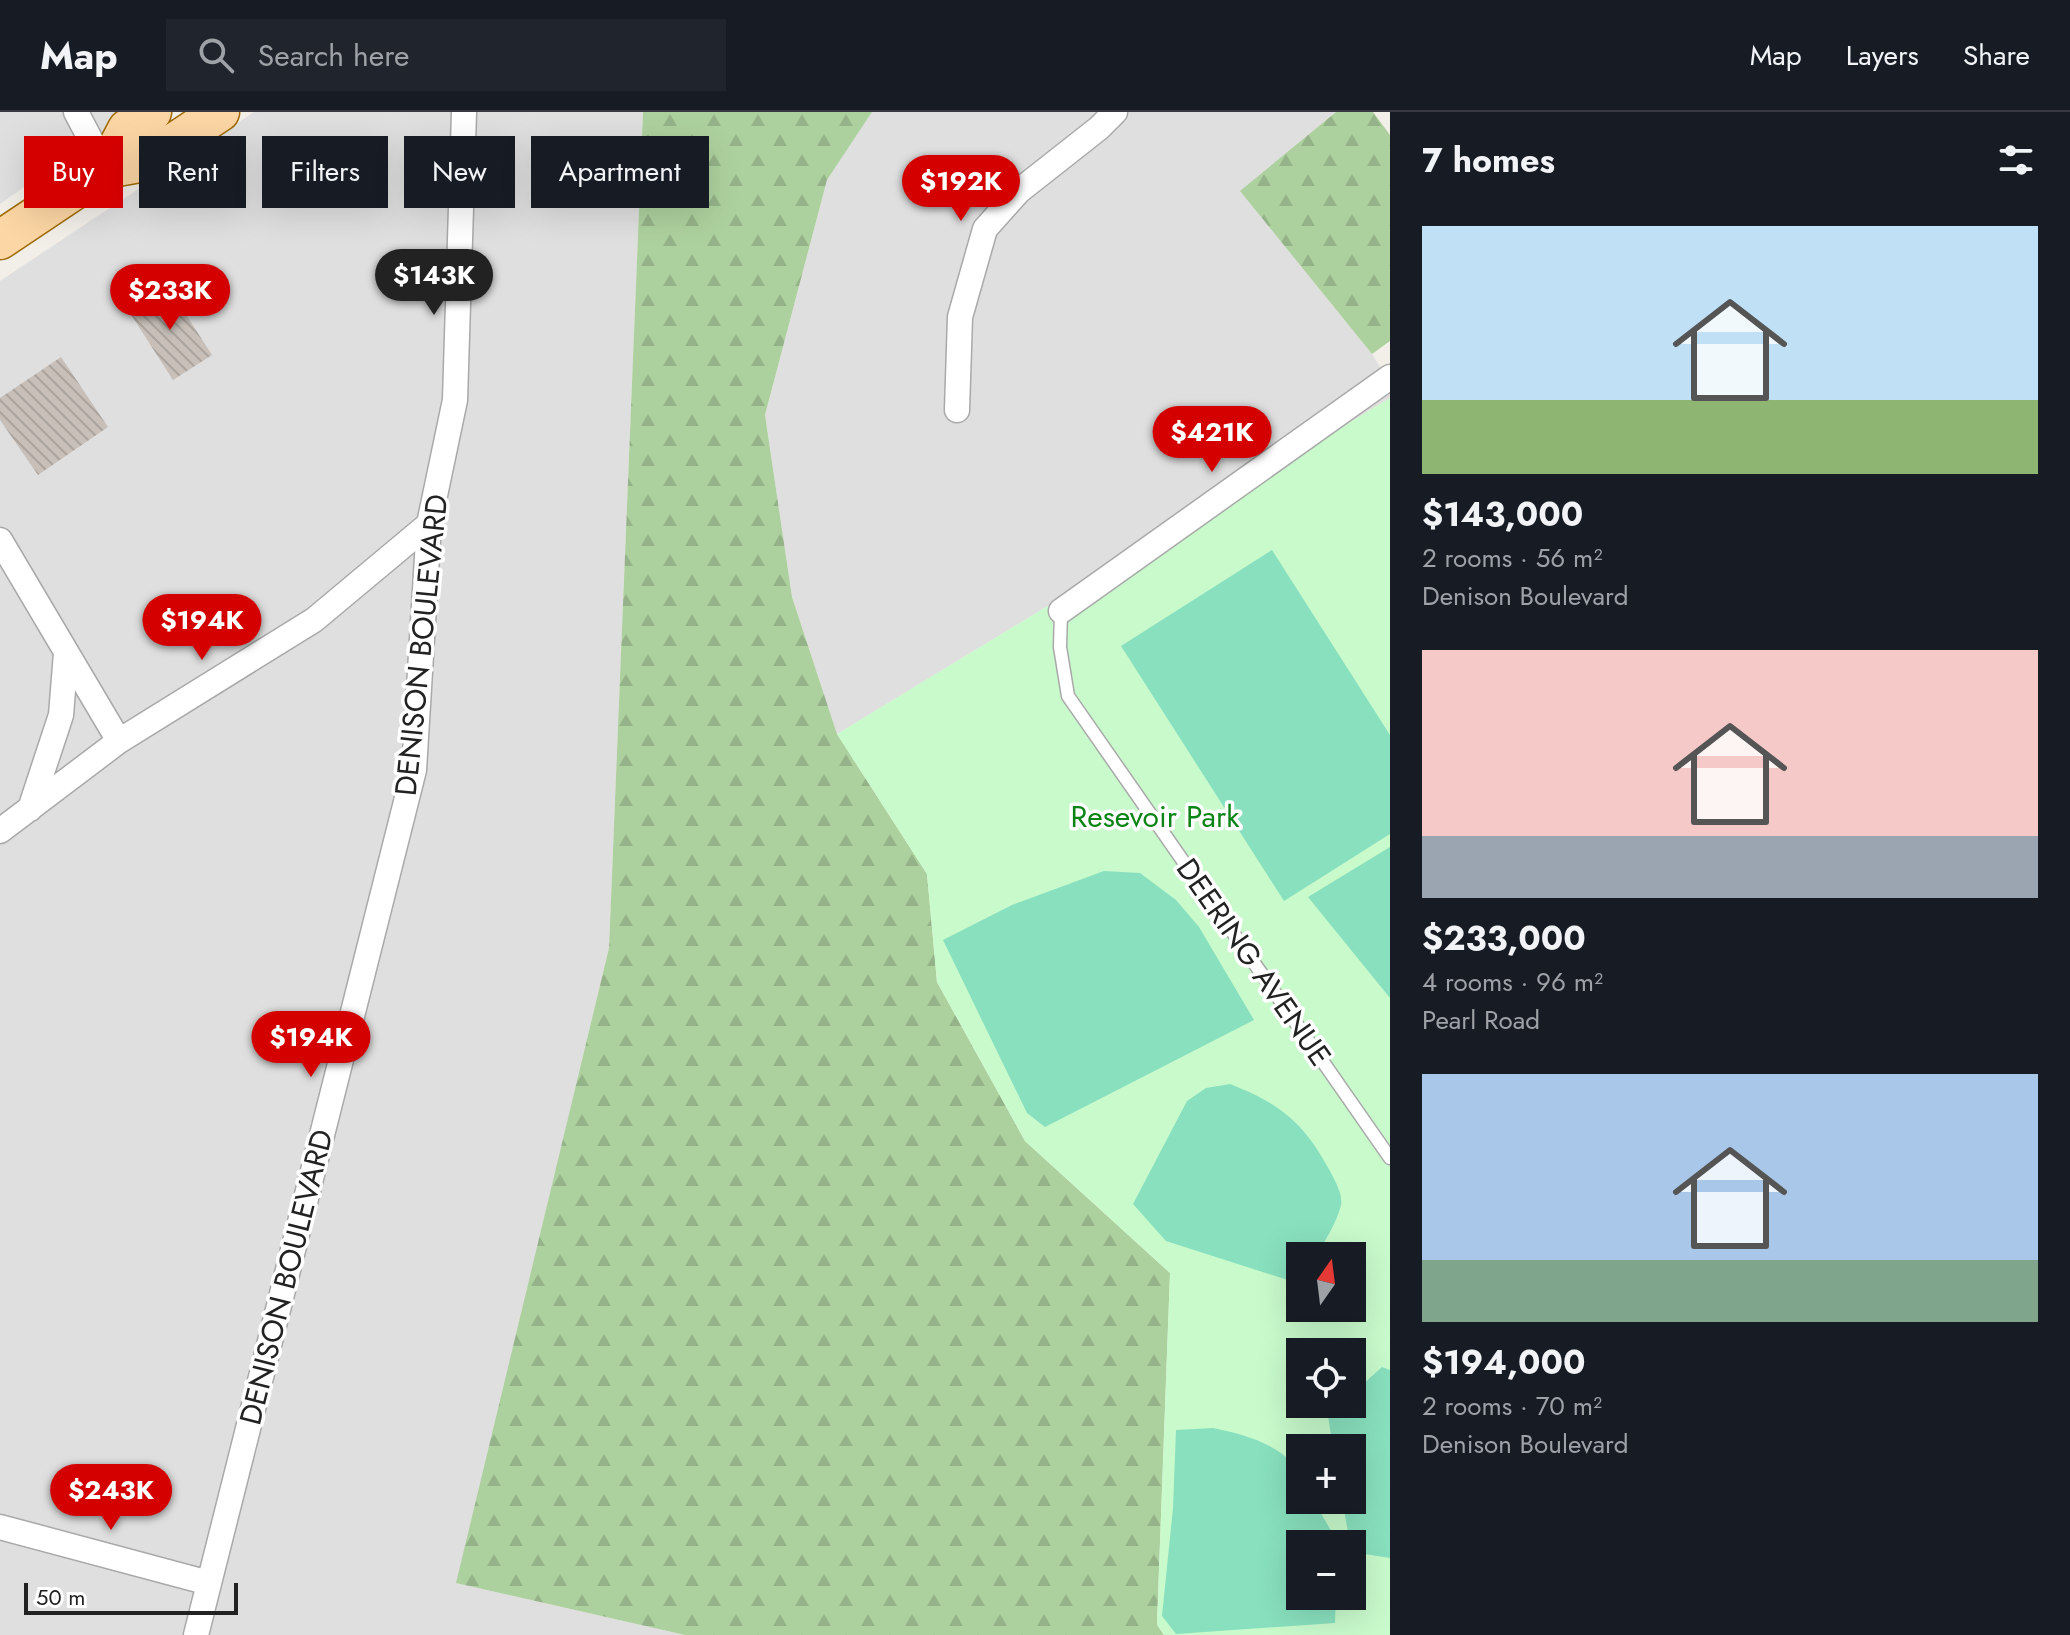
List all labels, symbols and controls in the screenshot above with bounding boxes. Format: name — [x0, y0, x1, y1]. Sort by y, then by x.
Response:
search box — [166, 19, 726, 91]
text: Map — [40, 28, 118, 83]
icon: search — [194, 33, 238, 77]
text: Search here — [258, 34, 410, 77]
text: Map — [1750, 35, 1802, 76]
text: Layers — [1846, 35, 1919, 76]
text: Share — [1963, 35, 2030, 76]
chip: Buy — [24, 136, 123, 208]
chip: Rent — [139, 136, 246, 208]
chip: Filters — [262, 136, 388, 208]
chip: New — [404, 136, 515, 208]
chip: Apartment — [531, 136, 709, 208]
text: 7 homes — [1422, 136, 1555, 185]
icon: filters — [1994, 138, 2038, 182]
pin: $192K — [905, 155, 1017, 223]
text: $192K — [920, 162, 1002, 200]
pin: $143K — [378, 249, 490, 317]
text: $143K — [393, 256, 475, 294]
pin: $233K — [114, 264, 226, 332]
text: $233K — [128, 271, 212, 309]
icon: home — [1658, 278, 1802, 422]
pin: $421K — [1156, 406, 1268, 474]
text: $421K — [1171, 413, 1253, 451]
text: $143,000 — [1422, 490, 1583, 539]
street label: DENISON BOULEVARD — [384, 492, 458, 798]
text: 2 rooms · 56 m² — [1422, 539, 1602, 577]
text: Denison Boulevard — [1422, 577, 1629, 615]
pin: $194K — [146, 594, 258, 662]
text: $194K — [160, 601, 244, 639]
icon: home — [1658, 702, 1802, 846]
park label: Resevoir Park — [1070, 795, 1240, 838]
street label: DEERING AVENUE — [1166, 849, 1342, 1075]
text: $233,000 — [1422, 914, 1586, 963]
text: 4 rooms · 96 m² — [1422, 963, 1603, 1001]
text: Pearl Road — [1422, 1001, 1540, 1039]
pin: $194K — [255, 1011, 367, 1079]
text: $194K — [269, 1018, 353, 1056]
street label: DENISON BOULEVARD — [228, 1125, 344, 1429]
icon: home — [1658, 1126, 1802, 1270]
north arrow — [1286, 1242, 1366, 1322]
map controls — [1286, 1242, 1366, 1610]
button: locate — [1286, 1338, 1366, 1418]
text: $194,000 — [1422, 1338, 1585, 1387]
text: 2 rooms · 70 m² — [1422, 1387, 1602, 1425]
text: Denison Boulevard — [1422, 1425, 1629, 1463]
button: + — [1286, 1434, 1366, 1514]
pin: $243K — [55, 1464, 167, 1532]
text: $243K — [68, 1471, 154, 1509]
button: − — [1286, 1530, 1366, 1610]
scale bar — [24, 1579, 238, 1615]
text: 50 m — [36, 1581, 85, 1613]

